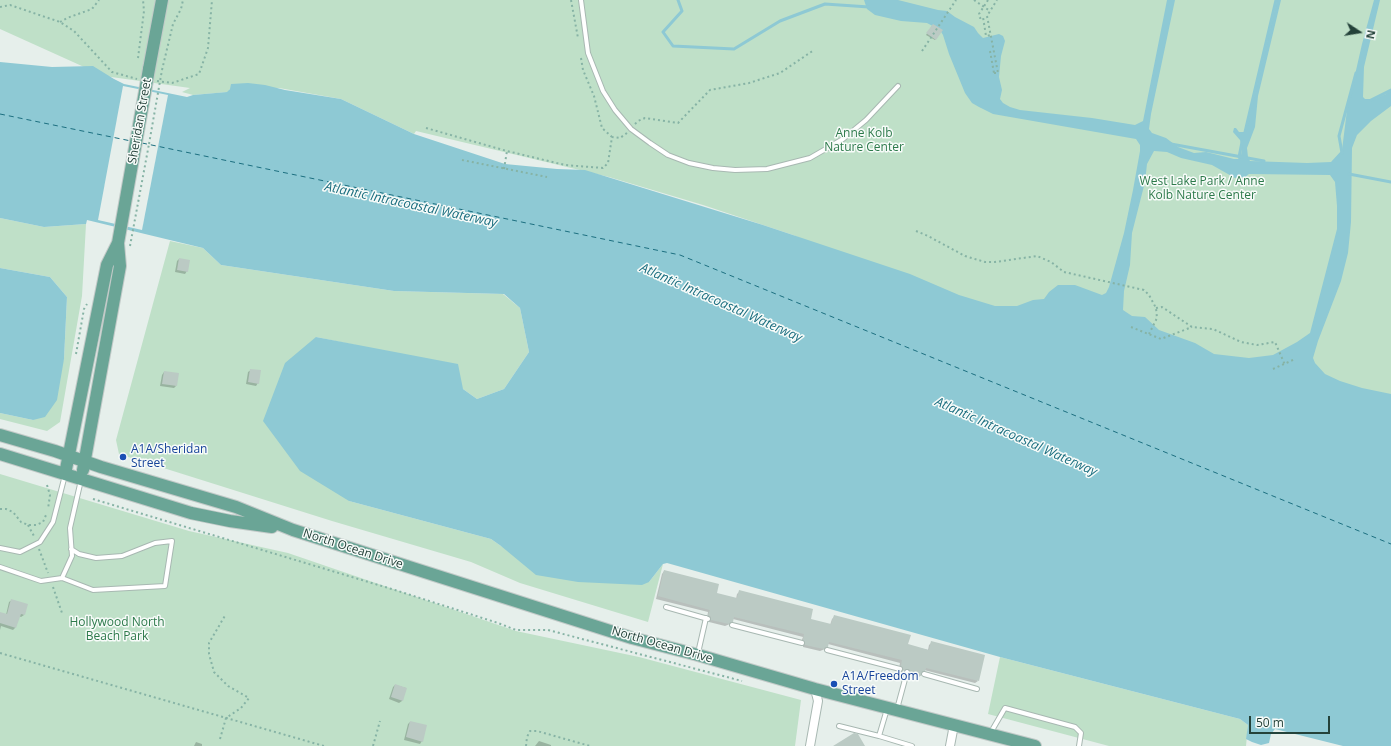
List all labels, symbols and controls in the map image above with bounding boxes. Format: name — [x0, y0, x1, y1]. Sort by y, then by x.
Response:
north arrow — [1339, 12, 1379, 52]
text: N — [1363, 29, 1379, 41]
street label: Sheridan Street — [125, 77, 155, 165]
park label: Anne Kolb Nature Center — [824, 127, 904, 155]
park label: West Lake Park / Anne Kolb Nature Center — [1140, 175, 1264, 203]
water label: Atlantic Intracoastal Waterway — [323, 179, 499, 231]
water label: Atlantic Intracoastal Waterway — [638, 260, 804, 346]
water label: Atlantic Intracoastal Waterway — [933, 394, 1099, 480]
place label: A1A/Sheridan Street — [131, 443, 207, 471]
marker: A1A/Sheridan Street — [118, 452, 128, 462]
street label: North Ocean Drive — [301, 526, 405, 572]
park label: Hollywood North Beach Park — [69, 616, 165, 644]
street label: North Ocean Drive — [610, 624, 714, 666]
place label: A1A/Freedom Street — [842, 670, 919, 698]
marker: A1A/Freedom Street — [829, 679, 839, 689]
scale bar — [1251, 708, 1332, 734]
text: 50 m — [1256, 714, 1284, 731]

